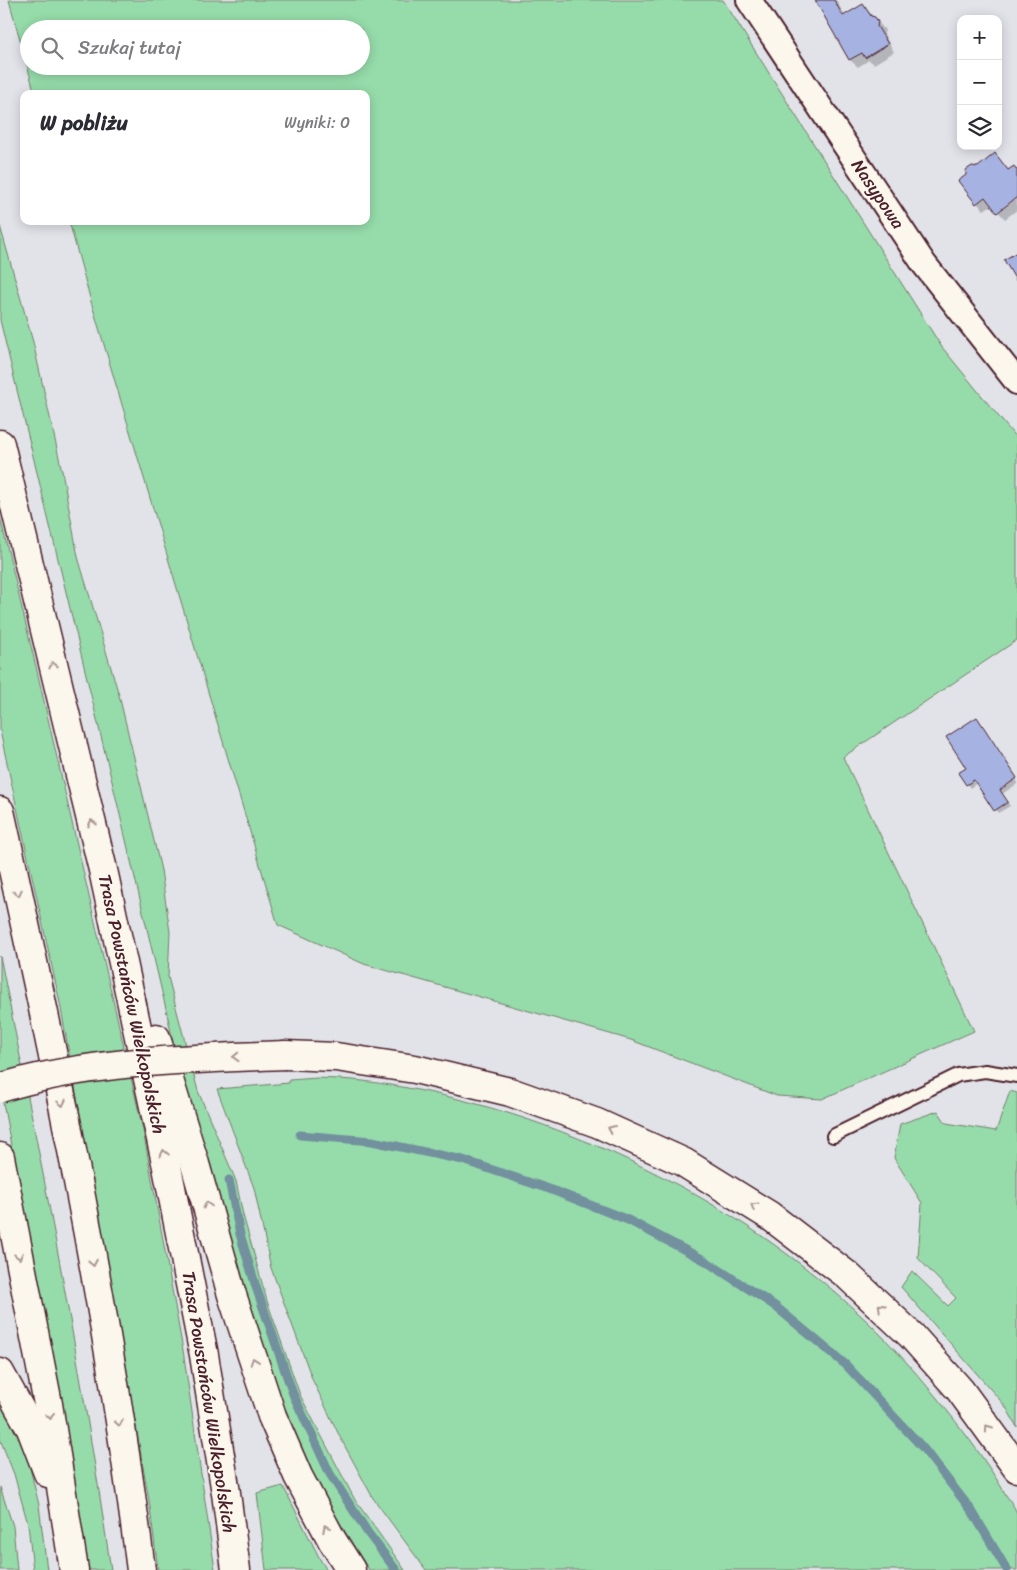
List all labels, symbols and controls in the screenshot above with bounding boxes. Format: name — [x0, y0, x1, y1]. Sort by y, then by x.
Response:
map controls — [957, 15, 1002, 150]
button: + — [957, 15, 1002, 60]
search box — [20, 20, 370, 75]
text: Szukaj tutaj — [78, 31, 181, 64]
icon: search — [38, 34, 66, 62]
button: − — [957, 60, 1002, 105]
text: W pobliżu — [40, 104, 128, 142]
button: layers — [957, 105, 1002, 150]
text: Wyniki: 0 — [284, 108, 350, 137]
street label: Nasypowa — [843, 152, 913, 236]
one-way arrow — [49, 661, 59, 669]
one-way arrow — [87, 818, 98, 827]
street label: Trasa Powstańców Wielkopolskich — [89, 871, 175, 1137]
one-way arrow — [12, 889, 23, 897]
one-way arrow — [232, 1052, 240, 1062]
one-way arrow — [56, 1099, 67, 1108]
one-way arrow — [607, 1125, 616, 1135]
one-way arrow — [159, 1148, 170, 1157]
one-way arrow — [202, 1201, 213, 1210]
one-way arrow — [750, 1203, 759, 1213]
one-way arrow — [13, 1252, 23, 1261]
one-way arrow — [88, 1258, 98, 1267]
street label: Trasa Powstańców Wielkopolskich — [172, 1269, 246, 1535]
one-way arrow — [878, 1304, 887, 1313]
one-way arrow — [250, 1357, 260, 1365]
one-way arrow — [44, 1412, 55, 1420]
one-way arrow — [114, 1419, 124, 1428]
one-way arrow — [985, 1424, 994, 1434]
one-way arrow — [322, 1525, 332, 1534]

